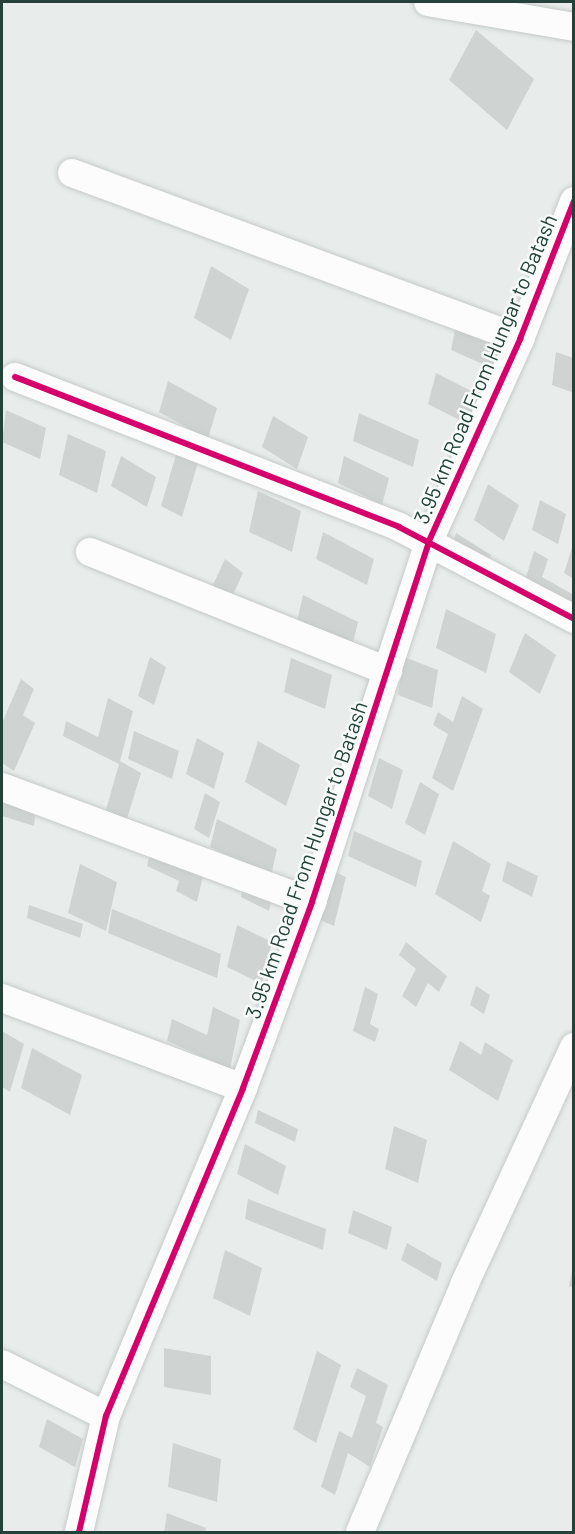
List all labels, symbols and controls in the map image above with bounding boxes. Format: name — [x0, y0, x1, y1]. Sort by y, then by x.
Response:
street label: 3.95 km Road From Hungar to Batash — [408, 210, 562, 528]
street label: 3.95 km Road From Hungar to Batash — [240, 698, 372, 1022]

